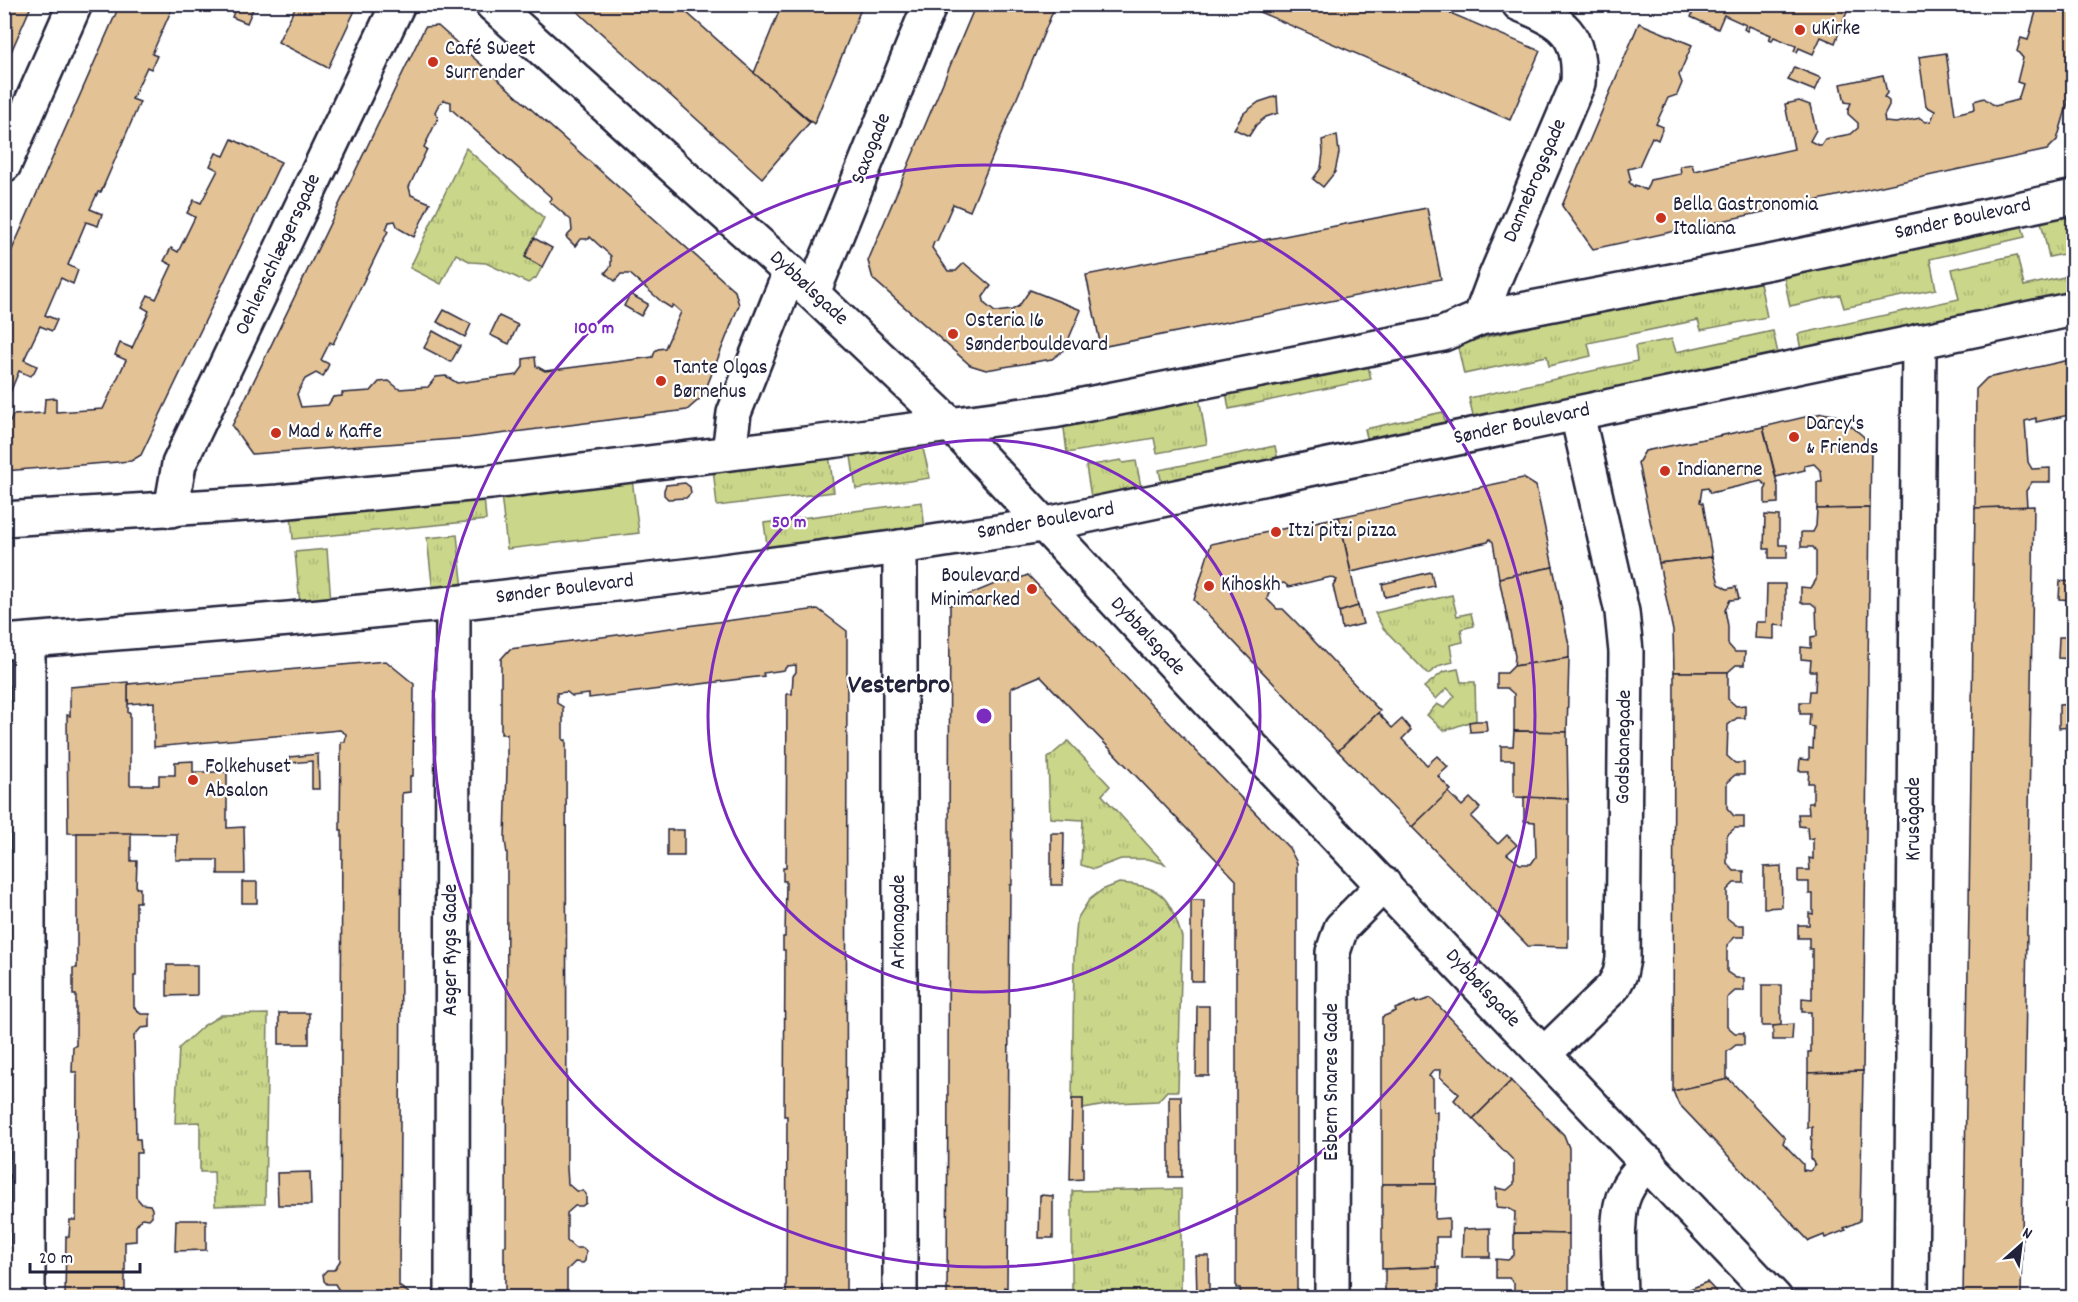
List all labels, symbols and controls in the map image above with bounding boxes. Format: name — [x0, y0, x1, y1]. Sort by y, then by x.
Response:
place label: uKirke — [1812, 15, 1860, 45]
marker: uKirke — [1793, 23, 1807, 37]
place label: Café Sweet Surrender — [445, 35, 536, 89]
marker: Café Sweet Surrender — [426, 55, 440, 69]
street label: Saxogade — [844, 109, 900, 189]
street label: Dannebrogsgade — [1496, 115, 1576, 247]
street label: Oehlenschlægersgade — [228, 169, 330, 341]
place label: Bella Gastronomia Italiana — [1673, 191, 1819, 245]
street label: Sønder Boulevard — [1892, 191, 2034, 249]
marker: Bella Gastronomia Italiana — [1654, 211, 1668, 225]
street label: Dybbølsgade — [762, 244, 854, 334]
place label: Osteria 16 Sønderbouldevard — [965, 307, 1108, 361]
text: 100 m — [574, 317, 614, 342]
marker: Osteria 16 Sønderbouldevard — [946, 327, 960, 341]
place label: Tante Olgas Børnehus — [673, 354, 768, 408]
marker: Tante Olgas Børnehus — [654, 374, 668, 388]
street label: Sønder Boulevard — [1451, 396, 1593, 454]
place label: Darcy's & Friends — [1806, 410, 1879, 464]
place label: Mad & Kaffe — [288, 418, 382, 448]
marker: Mad & Kaffe — [269, 426, 283, 440]
marker: Darcy's & Friends — [1787, 430, 1801, 444]
place label: Indianerne — [1677, 456, 1762, 486]
marker: Indianerne — [1658, 464, 1672, 478]
street label: Sønder Boulevard — [975, 495, 1117, 549]
text: 50 m — [772, 511, 806, 536]
place label: Itzi pitzi pizza — [1288, 517, 1397, 547]
marker: Itzi pitzi pizza — [1269, 525, 1283, 539]
place label: Boulevard Minimarked — [931, 562, 1020, 616]
street label: Sønder Boulevard — [494, 567, 636, 613]
place label: Kihoskh — [1221, 571, 1281, 601]
marker: Kihoskh — [1202, 579, 1216, 593]
marker: Boulevard Minimarked — [1025, 582, 1039, 596]
street label: Dybbølsgade — [1102, 591, 1192, 683]
district label: Vesterbro — [848, 667, 950, 706]
street label: Godsbanegade — [1609, 689, 1641, 805]
centre of rings — [974, 706, 994, 726]
place label: Folkehuset Absalon — [205, 753, 291, 807]
marker: Folkehuset Absalon — [186, 773, 200, 787]
street label: Krusågade — [1900, 777, 1930, 861]
street label: Arkonagade — [885, 875, 915, 969]
street label: Asger Rygs Gade — [437, 884, 467, 1016]
street label: Dybbølsgade — [1437, 943, 1527, 1035]
street label: Esbern Snares Gade — [1318, 1003, 1348, 1161]
north arrow — [1991, 1215, 2051, 1275]
text: N — [2018, 1222, 2036, 1246]
scale bar — [30, 1236, 140, 1274]
text: 20 m — [39, 1247, 73, 1272]

